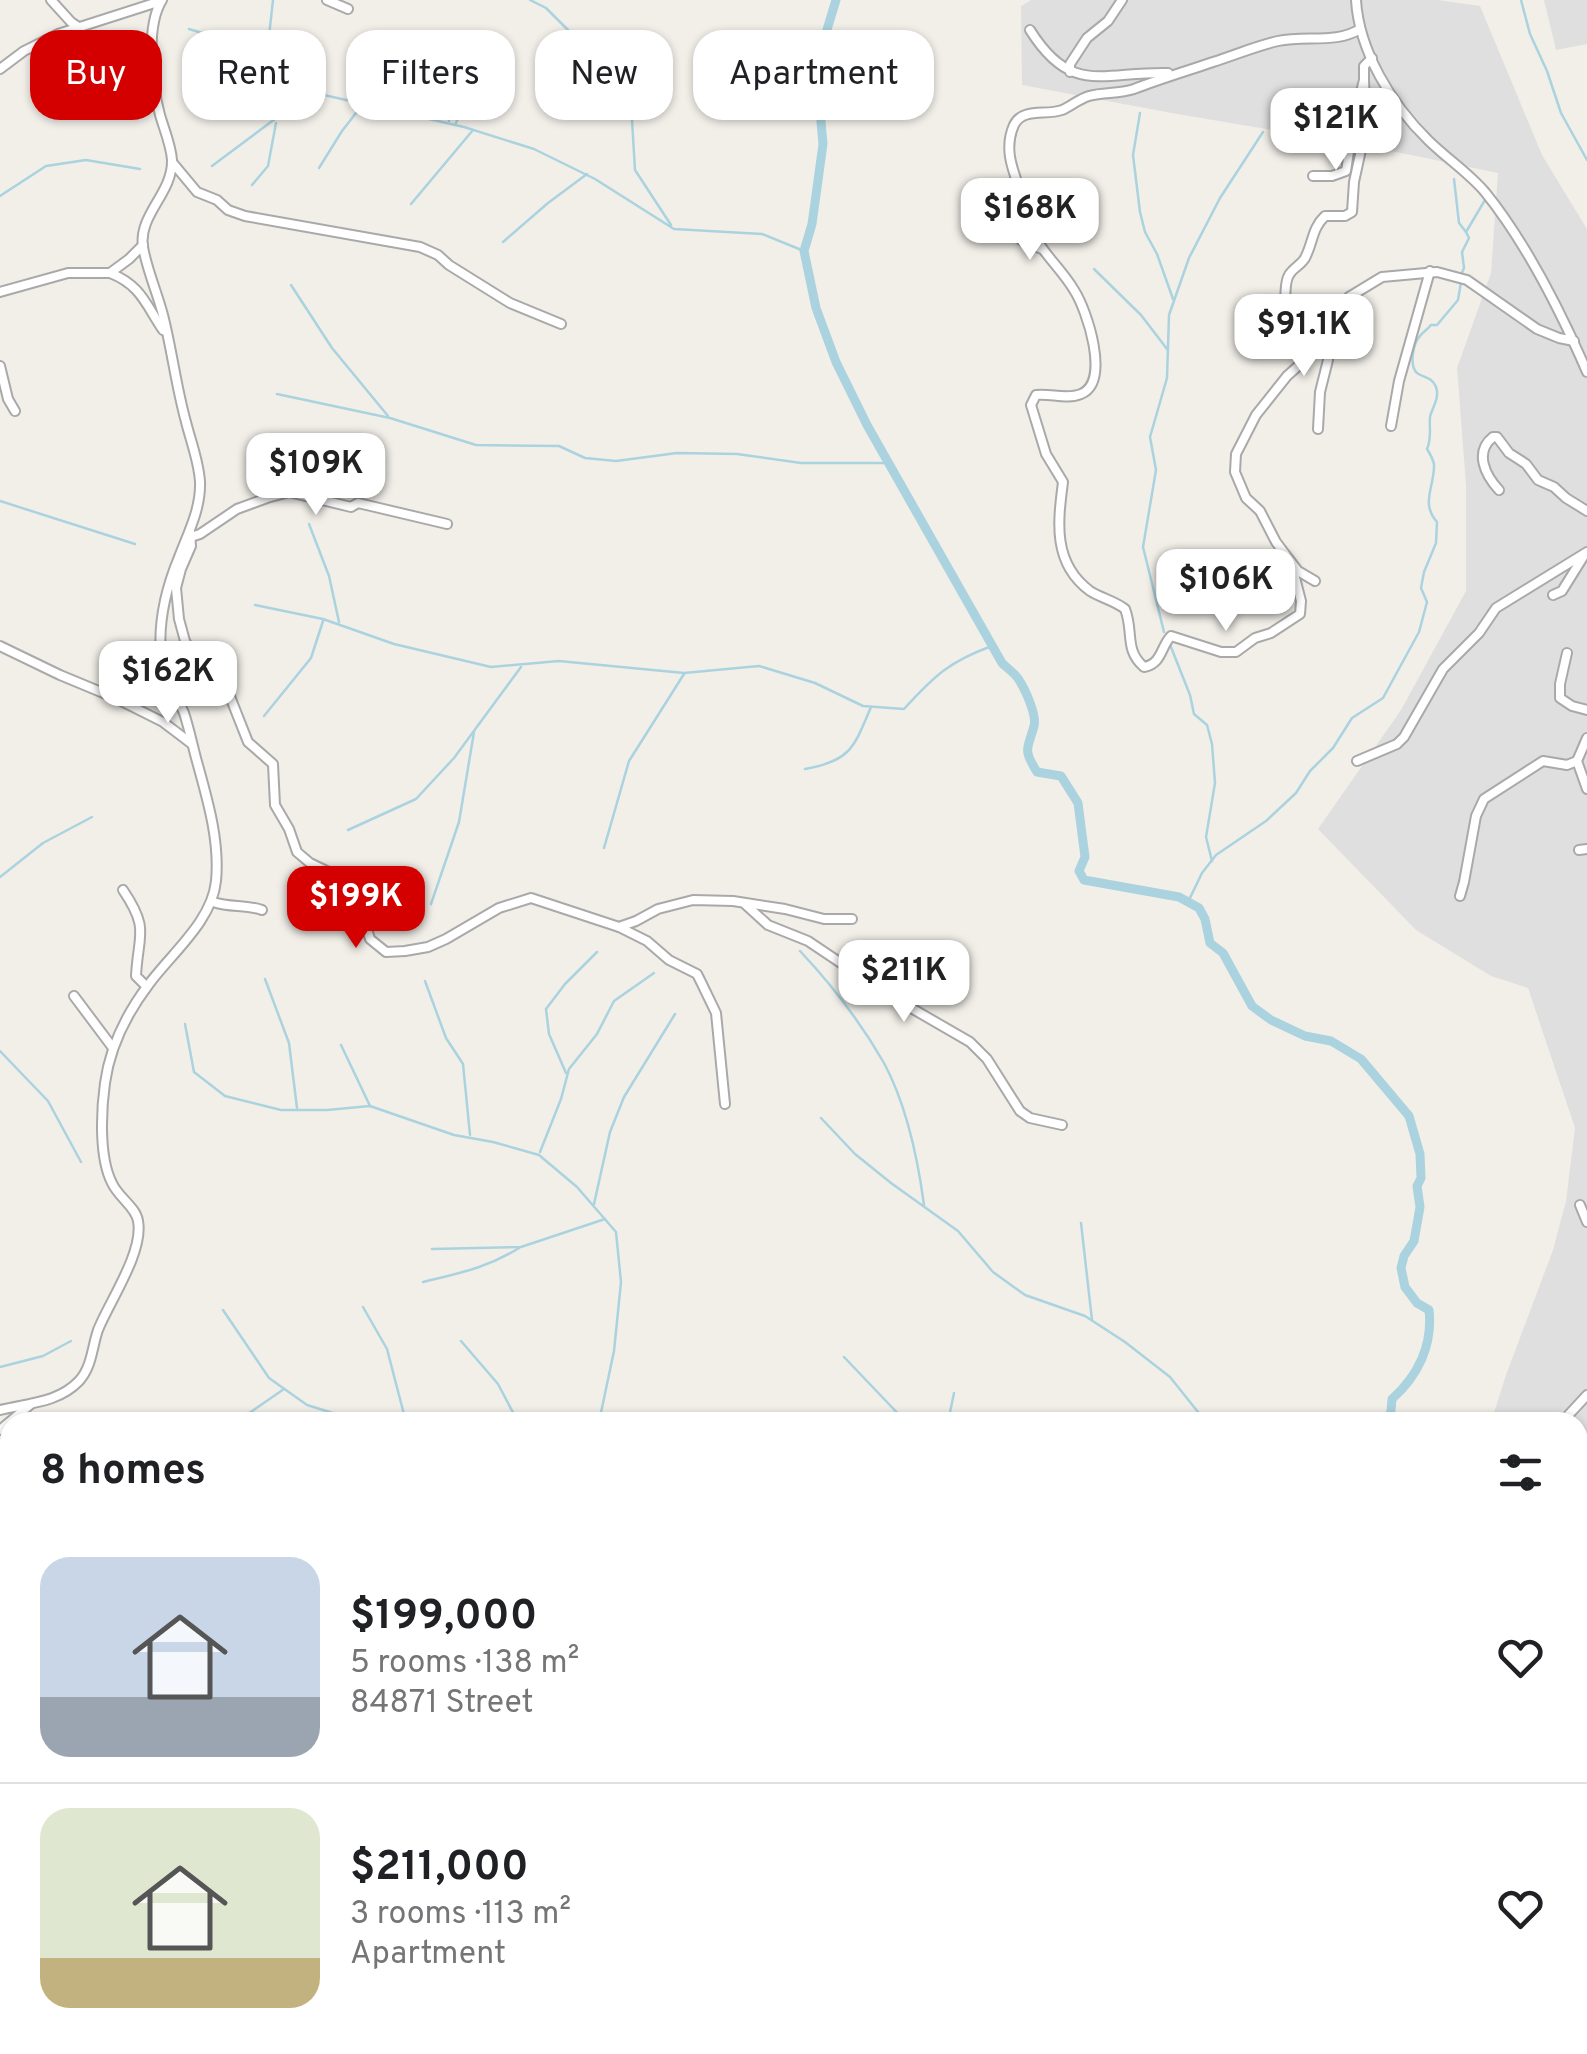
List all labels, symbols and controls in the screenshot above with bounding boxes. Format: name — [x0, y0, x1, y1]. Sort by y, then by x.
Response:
chip: Buy — [30, 30, 162, 120]
chip: Rent — [182, 30, 326, 120]
chip: Filters — [346, 30, 515, 120]
chip: New — [535, 30, 673, 120]
chip: Apartment — [693, 30, 934, 120]
pin: $121K — [1266, 88, 1406, 173]
text: $121K — [1292, 100, 1380, 140]
pin: $168K — [960, 178, 1100, 263]
text: $168K — [983, 190, 1077, 230]
pin: $91.1K — [1223, 294, 1385, 379]
text: $91.1K — [1256, 306, 1352, 346]
pin: $109K — [246, 433, 386, 518]
text: $109K — [268, 445, 364, 485]
pin: $106K — [1156, 549, 1296, 634]
text: $106K — [1178, 561, 1274, 601]
pin: $162K — [98, 641, 238, 726]
text: $162K — [121, 653, 215, 693]
pin: $199K — [286, 866, 426, 951]
text: $199K — [309, 878, 403, 918]
pin: $211K — [834, 940, 974, 1025]
text: $211K — [860, 952, 948, 992]
icon: filters — [1493, 1445, 1548, 1500]
text: 8 homes — [40, 1446, 206, 1499]
text: $199,000 — [350, 1591, 537, 1644]
icon: home — [120, 1597, 240, 1717]
icon: heart — [1493, 1630, 1548, 1685]
text: 5 rooms · 138 m² — [350, 1644, 579, 1684]
text: 84871 Street — [350, 1684, 533, 1724]
text: $211,000 — [350, 1842, 529, 1895]
icon: home — [120, 1848, 240, 1968]
icon: heart — [1493, 1881, 1548, 1936]
text: 3 rooms · 113 m² — [350, 1895, 571, 1935]
text: Apartment — [350, 1935, 506, 1975]

